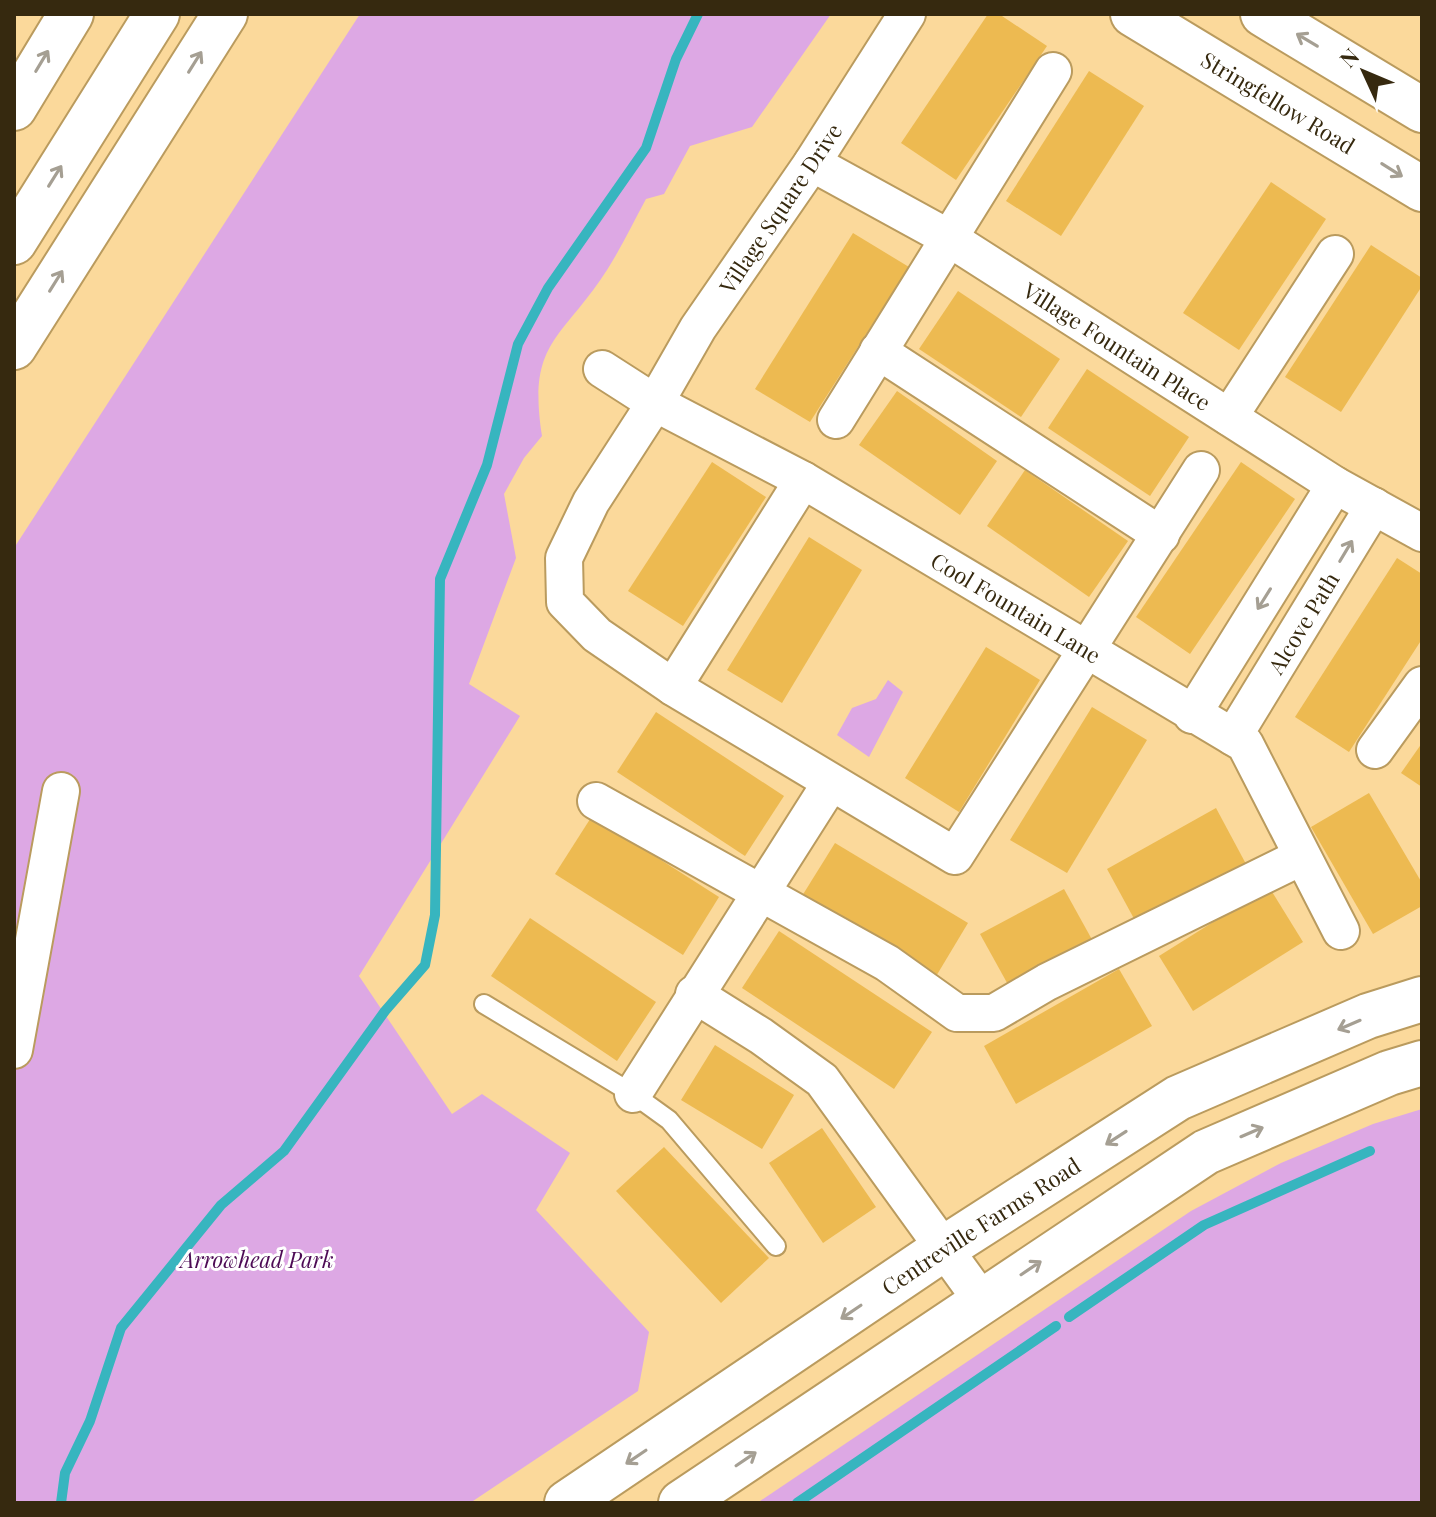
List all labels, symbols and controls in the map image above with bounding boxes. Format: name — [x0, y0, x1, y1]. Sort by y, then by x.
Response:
one-way arrow — [1296, 32, 1319, 48]
north arrow — [1324, 32, 1404, 112]
text: N — [1333, 41, 1365, 74]
street label: Stringfellow Road — [1196, 44, 1361, 160]
one-way arrow — [35, 50, 51, 73]
one-way arrow — [187, 51, 203, 74]
street label: Village Square Drive — [711, 117, 848, 300]
one-way arrow — [1380, 163, 1403, 179]
one-way arrow — [48, 165, 64, 188]
one-way arrow — [47, 271, 64, 293]
street label: Village Fountain Place — [1017, 274, 1217, 417]
one-way arrow — [1338, 541, 1355, 563]
street label: Cool Fountain Lane — [926, 545, 1107, 670]
street label: Alcove Path — [1260, 566, 1345, 680]
one-way arrow — [1256, 587, 1272, 610]
one-way arrow — [1337, 1018, 1361, 1033]
one-way arrow — [1240, 1124, 1264, 1139]
one-way arrow — [1105, 1130, 1127, 1147]
street label: Centreville Farms Road — [875, 1150, 1086, 1302]
park label: Arrowhead Park — [178, 1244, 334, 1274]
one-way arrow — [1020, 1259, 1042, 1276]
one-way arrow — [841, 1303, 863, 1320]
one-way arrow — [625, 1449, 647, 1465]
one-way arrow — [734, 1451, 756, 1468]

